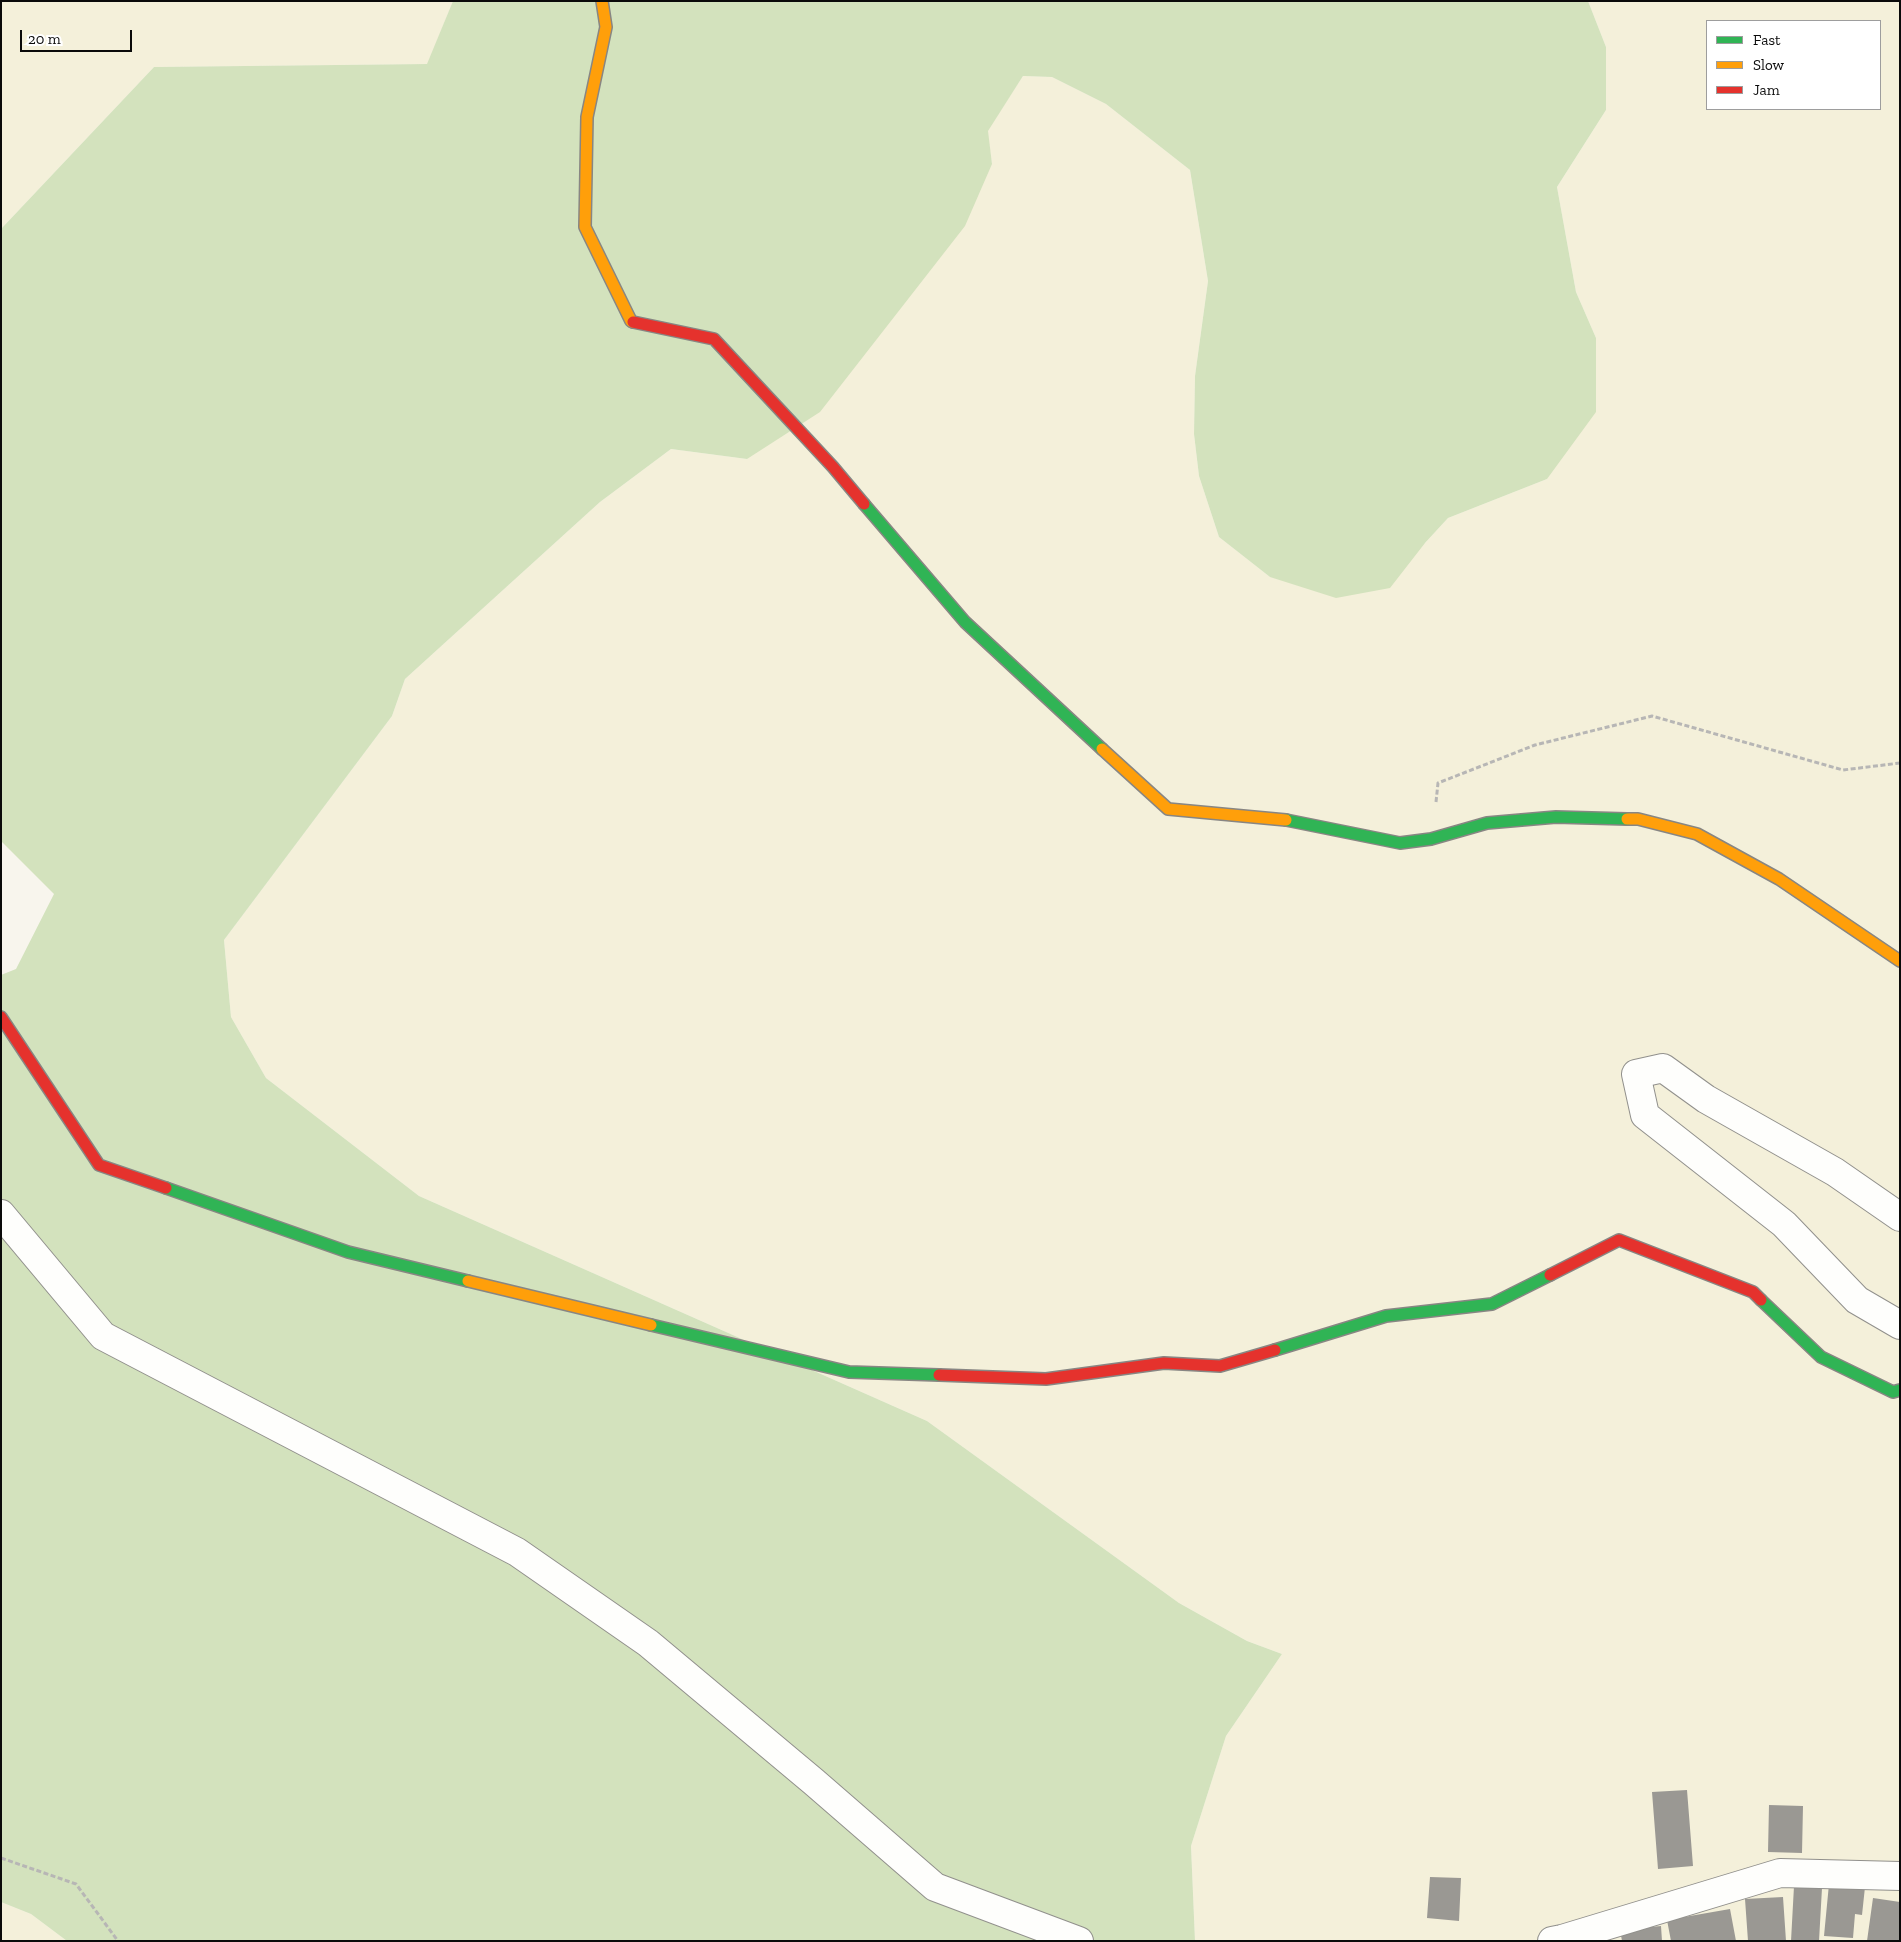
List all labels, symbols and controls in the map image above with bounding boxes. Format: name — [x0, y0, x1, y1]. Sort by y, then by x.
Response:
scale bar — [22, 20, 135, 52]
legend — [1706, 20, 1881, 110]
text: 20 m — [28, 30, 61, 48]
text: Fast — [1753, 31, 1781, 49]
text: Slow — [1753, 56, 1784, 74]
text: Jam — [1753, 81, 1780, 99]

